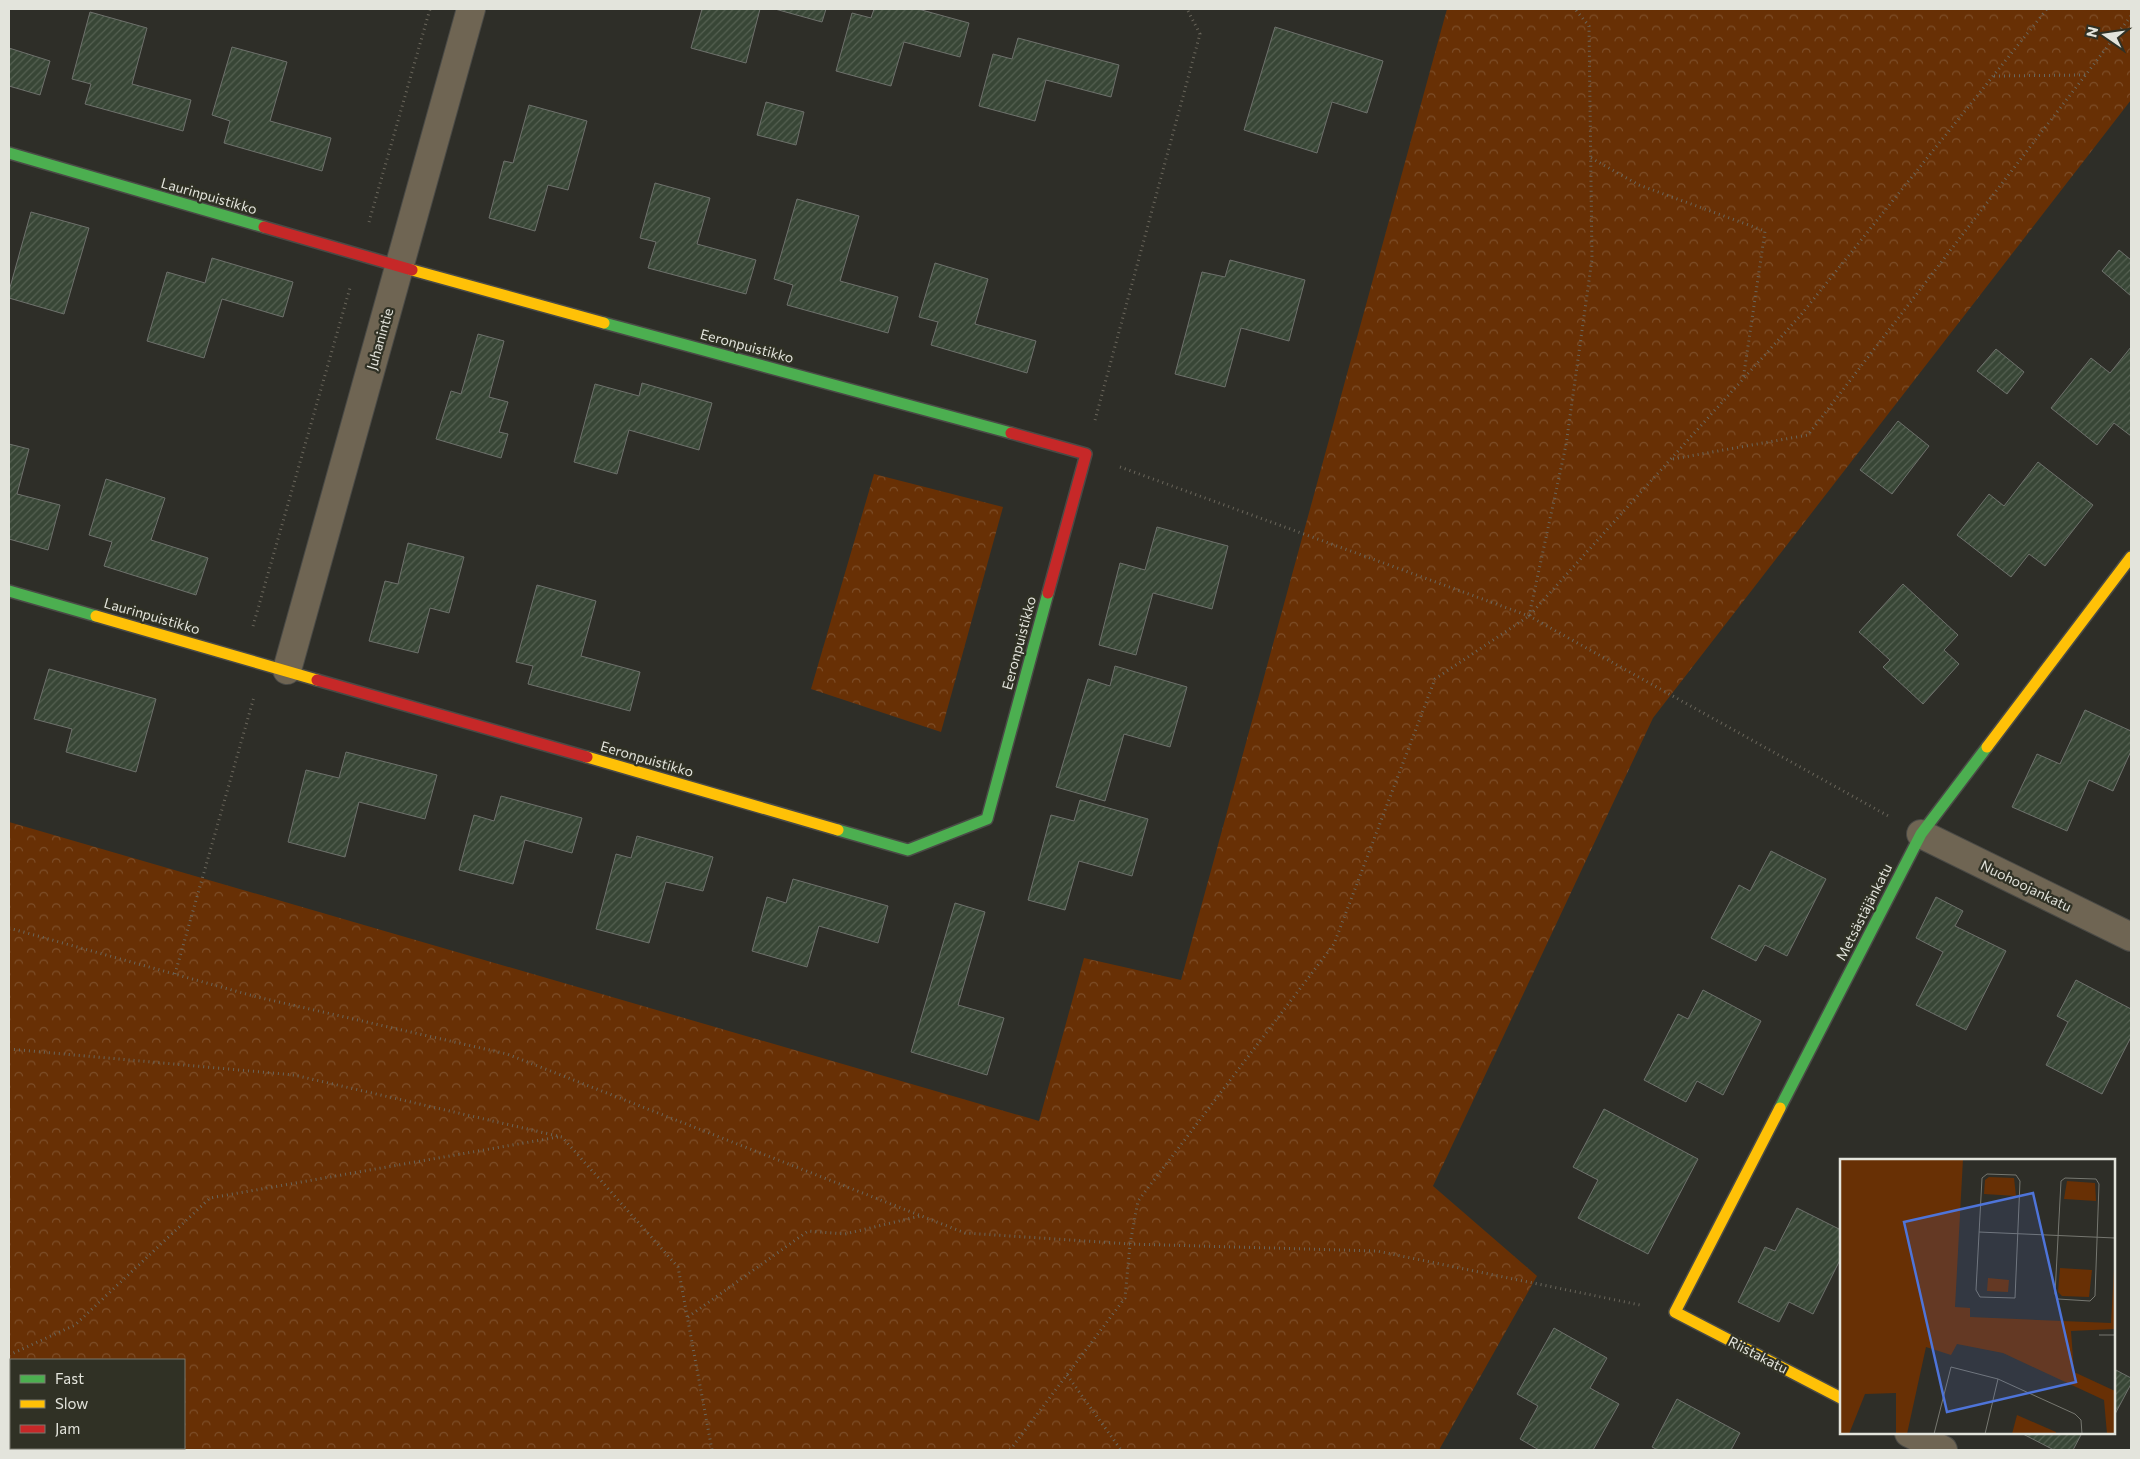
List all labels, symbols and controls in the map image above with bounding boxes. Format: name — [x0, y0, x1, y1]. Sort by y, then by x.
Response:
north arrow — [2080, 10, 2130, 60]
text: N — [2082, 25, 2101, 39]
street label: Laurinpuistikko — [159, 174, 259, 217]
street label: Juhanintie — [363, 306, 396, 372]
street label: Eeronpuistikko — [699, 325, 796, 366]
street label: Laurinpuistikko — [102, 594, 202, 637]
street label: Eeronpuistikko — [998, 594, 1039, 691]
street label: Eeronpuistikko — [599, 737, 696, 780]
street label: Nuohoojankatu — [1978, 856, 2074, 915]
street label: Metsästäjänkatu — [1832, 860, 1895, 963]
inset map — [1840, 1159, 2115, 1434]
street label: Riistakatu — [1726, 1332, 1791, 1377]
legend — [10, 1359, 185, 1449]
text: Fast — [55, 1369, 84, 1387]
text: Slow — [55, 1394, 88, 1412]
text: Jam — [55, 1419, 80, 1437]

